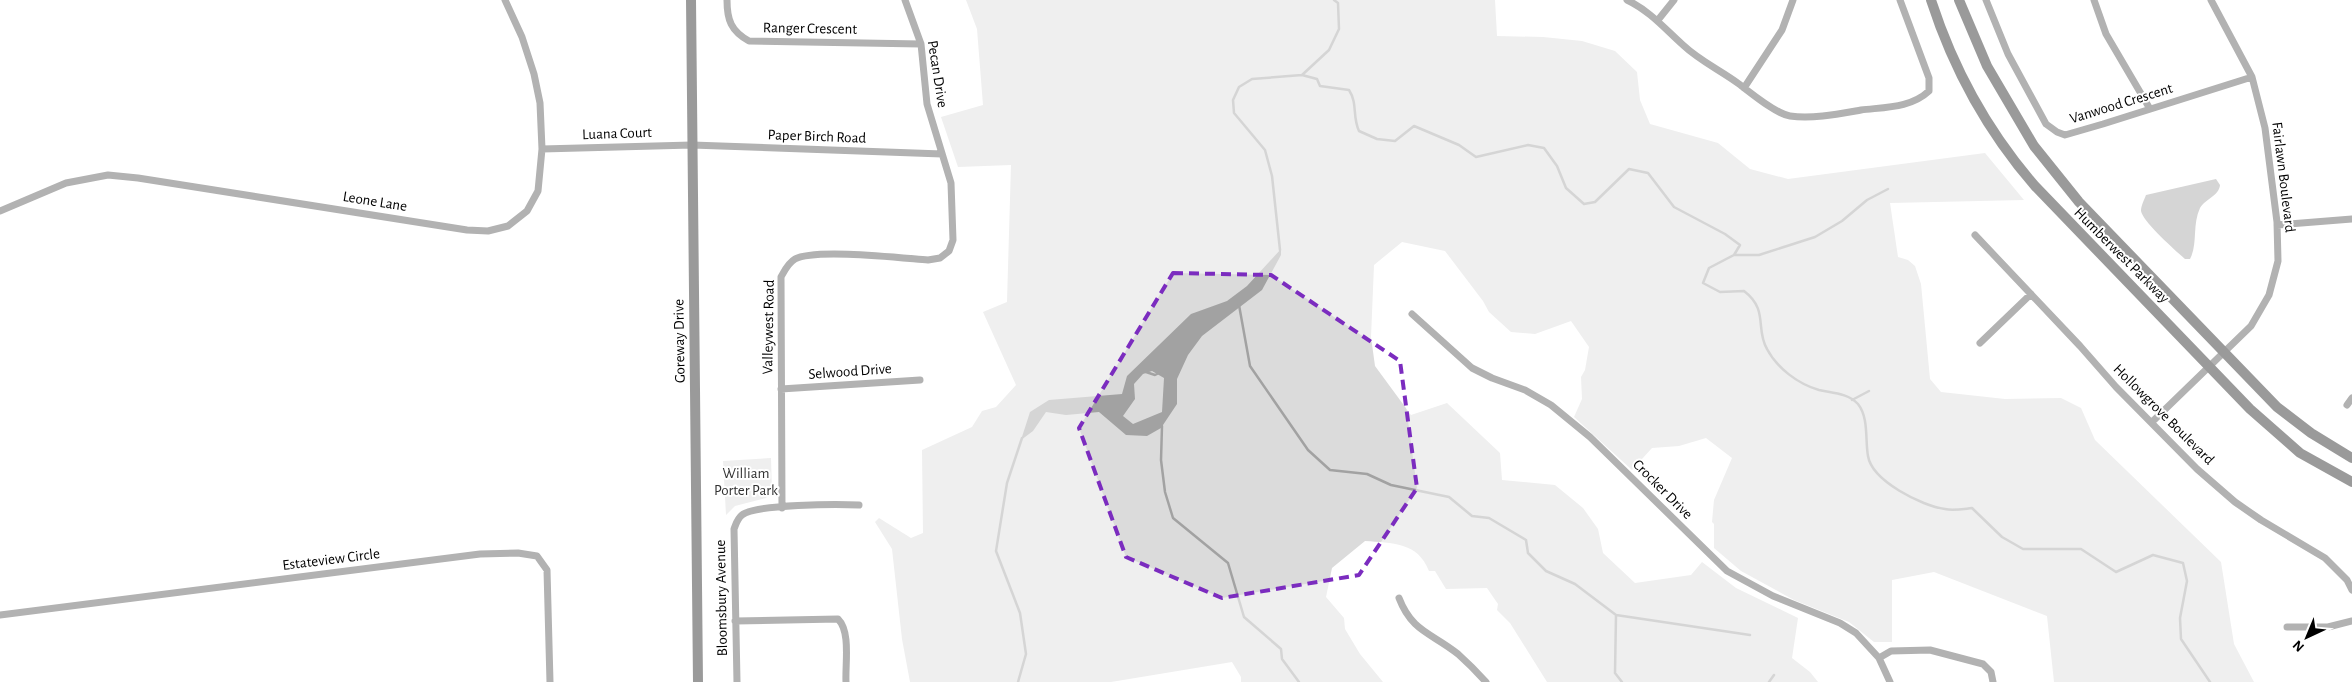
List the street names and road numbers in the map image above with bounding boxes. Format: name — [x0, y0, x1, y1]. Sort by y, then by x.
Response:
street label: Ranger Crescent — [763, 20, 857, 37]
street label: Pecan Drive — [925, 39, 950, 109]
street label: Vanwood Crescent — [2068, 81, 2175, 126]
street label: Fairlawn Boulevard — [2269, 121, 2298, 233]
street label: Luana Court — [582, 125, 652, 142]
street label: Paper Birch Road — [767, 127, 867, 146]
street label: Leone Lane — [342, 189, 408, 214]
street label: Humberwest Parkway — [2071, 205, 2173, 306]
street label: Valleywest Road — [760, 279, 777, 375]
street label: Goreway Drive — [671, 299, 688, 383]
street label: Selwood Drive — [808, 361, 892, 382]
street label: Hollowgrove Boulevard — [2110, 361, 2217, 468]
street label: Crocker Drive — [1630, 457, 1695, 522]
street label: Bloomsbury Avenue — [713, 539, 730, 656]
street label: Estateview Circle — [281, 546, 381, 573]

